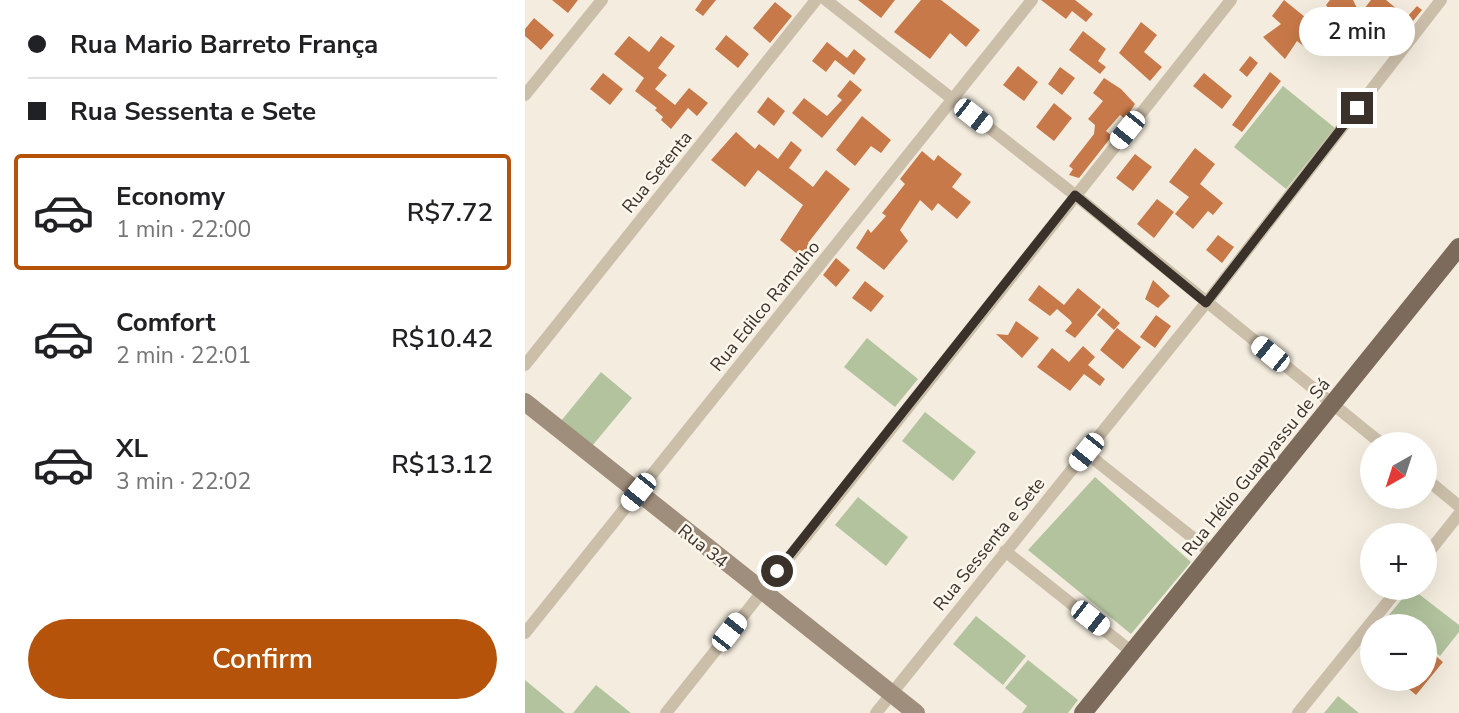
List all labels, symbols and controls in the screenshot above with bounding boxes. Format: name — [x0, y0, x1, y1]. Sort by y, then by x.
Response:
callout: 2 min — [1299, 7, 1415, 56]
text: 2 min — [1328, 16, 1386, 47]
text: Rua Mario Barreto França — [70, 27, 378, 62]
route end — [1341, 92, 1373, 124]
text: Rua Sessenta e Sete — [70, 94, 316, 129]
car — [950, 95, 997, 137]
car — [1106, 107, 1149, 153]
street label: Rua Setenta — [617, 126, 697, 218]
text: Economy — [116, 179, 225, 214]
icon: car — [32, 181, 95, 244]
text: R$7.72 — [407, 195, 493, 230]
text: 1 min · 22:00 — [116, 214, 251, 245]
street label: Rua Edilco Ramalho — [705, 236, 825, 376]
text: Comfort — [116, 305, 216, 340]
icon: car — [32, 307, 95, 370]
text: R$10.42 — [391, 321, 493, 356]
car — [1248, 333, 1293, 375]
text: 2 min · 22:01 — [116, 340, 251, 371]
street label: Rua Hélio Guapyassu de Sá — [1177, 373, 1335, 561]
car — [1065, 429, 1108, 475]
text: XL — [116, 431, 148, 466]
north arrow — [1360, 432, 1437, 509]
map controls — [1360, 432, 1437, 691]
icon: car — [32, 433, 95, 496]
text: R$13.12 — [391, 447, 493, 482]
text: 3 min · 22:02 — [116, 466, 251, 497]
car — [617, 469, 660, 515]
street label: Rua Sessenta e Sete — [928, 472, 1050, 616]
street label: Rua 34 — [673, 518, 733, 574]
button: + — [1360, 523, 1437, 600]
route start — [761, 555, 793, 587]
car — [1067, 597, 1114, 639]
car — [708, 609, 751, 655]
button: − — [1360, 614, 1437, 691]
button: Confirm — [28, 619, 497, 699]

